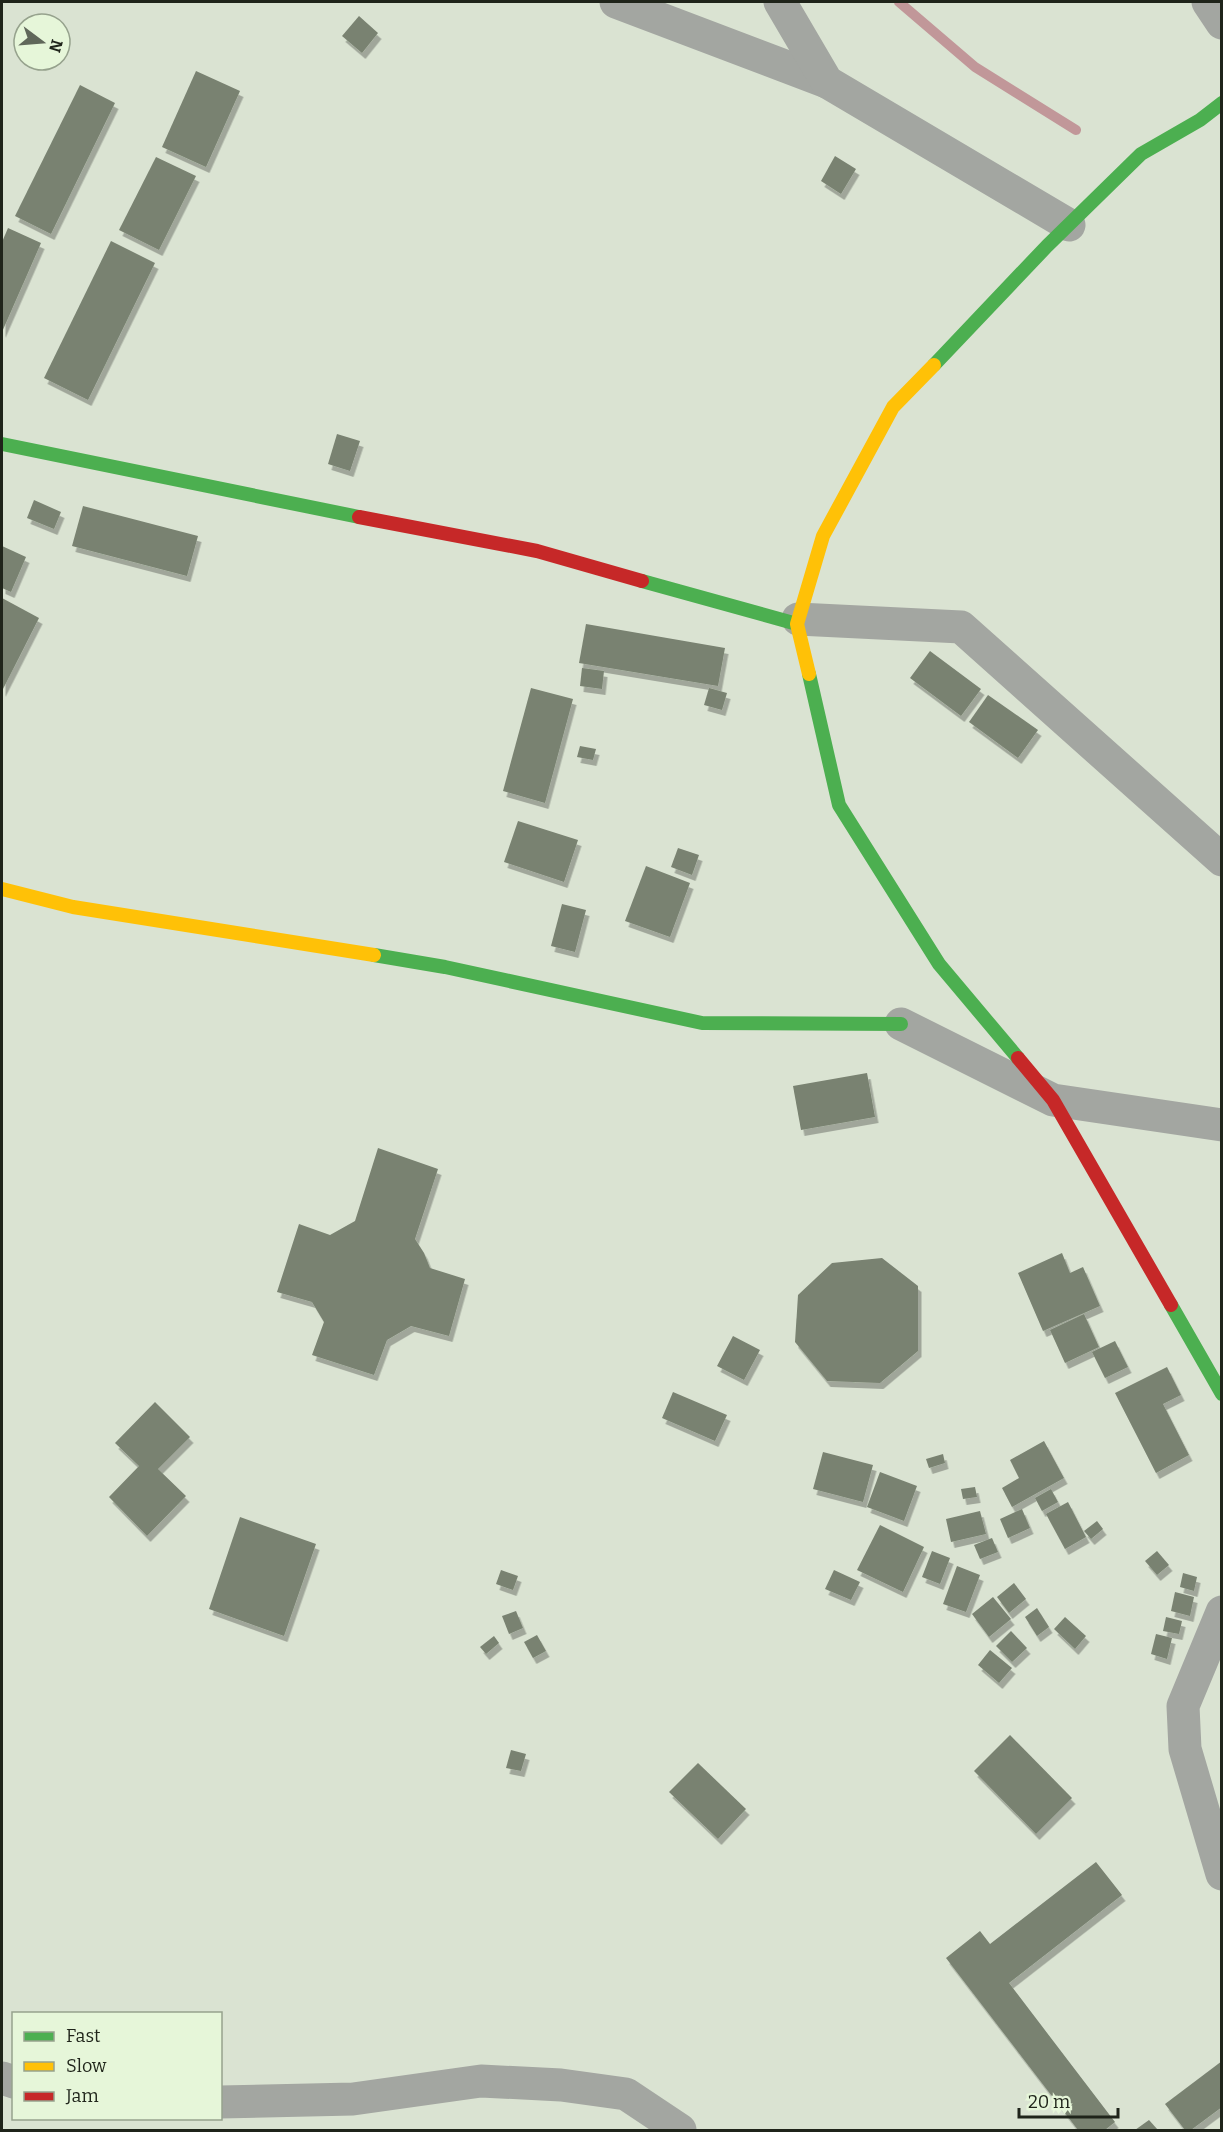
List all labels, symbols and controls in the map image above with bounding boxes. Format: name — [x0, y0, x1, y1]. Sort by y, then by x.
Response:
north arrow — [12, 12, 72, 72]
text: N — [45, 37, 67, 55]
legend — [12, 2012, 222, 2120]
text: Fast — [66, 2025, 101, 2047]
text: Slow — [66, 2055, 107, 2077]
scale bar — [1019, 2081, 1118, 2119]
text: Jam — [65, 2085, 99, 2107]
text: 20 m — [1028, 2091, 1070, 2113]

